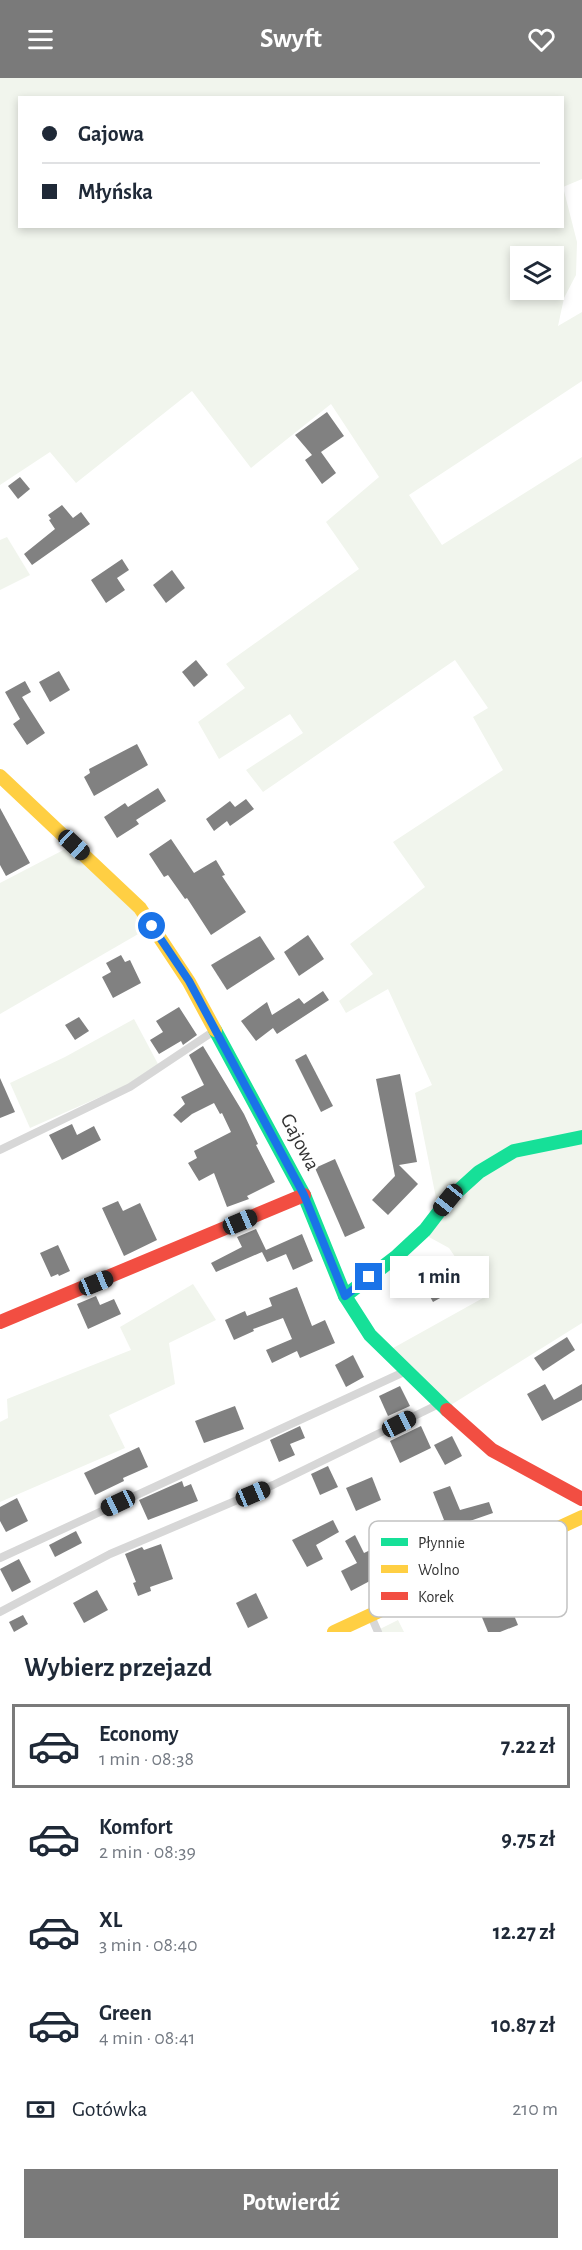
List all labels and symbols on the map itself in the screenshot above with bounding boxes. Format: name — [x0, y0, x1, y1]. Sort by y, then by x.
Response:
car — [55, 826, 93, 864]
route start — [138, 912, 165, 939]
street label: Gajowa — [276, 1110, 324, 1174]
car — [430, 1180, 466, 1220]
car — [220, 1207, 260, 1237]
callout: 1 min — [390, 1256, 489, 1298]
route end — [355, 1263, 382, 1290]
car — [76, 1268, 116, 1298]
car — [379, 1408, 419, 1440]
car — [233, 1479, 273, 1509]
car — [98, 1487, 138, 1519]
legend — [369, 1521, 567, 1617]
text: Płynnie — [418, 1535, 465, 1552]
text: Wolno — [418, 1562, 460, 1578]
text: Korek — [418, 1589, 455, 1605]

